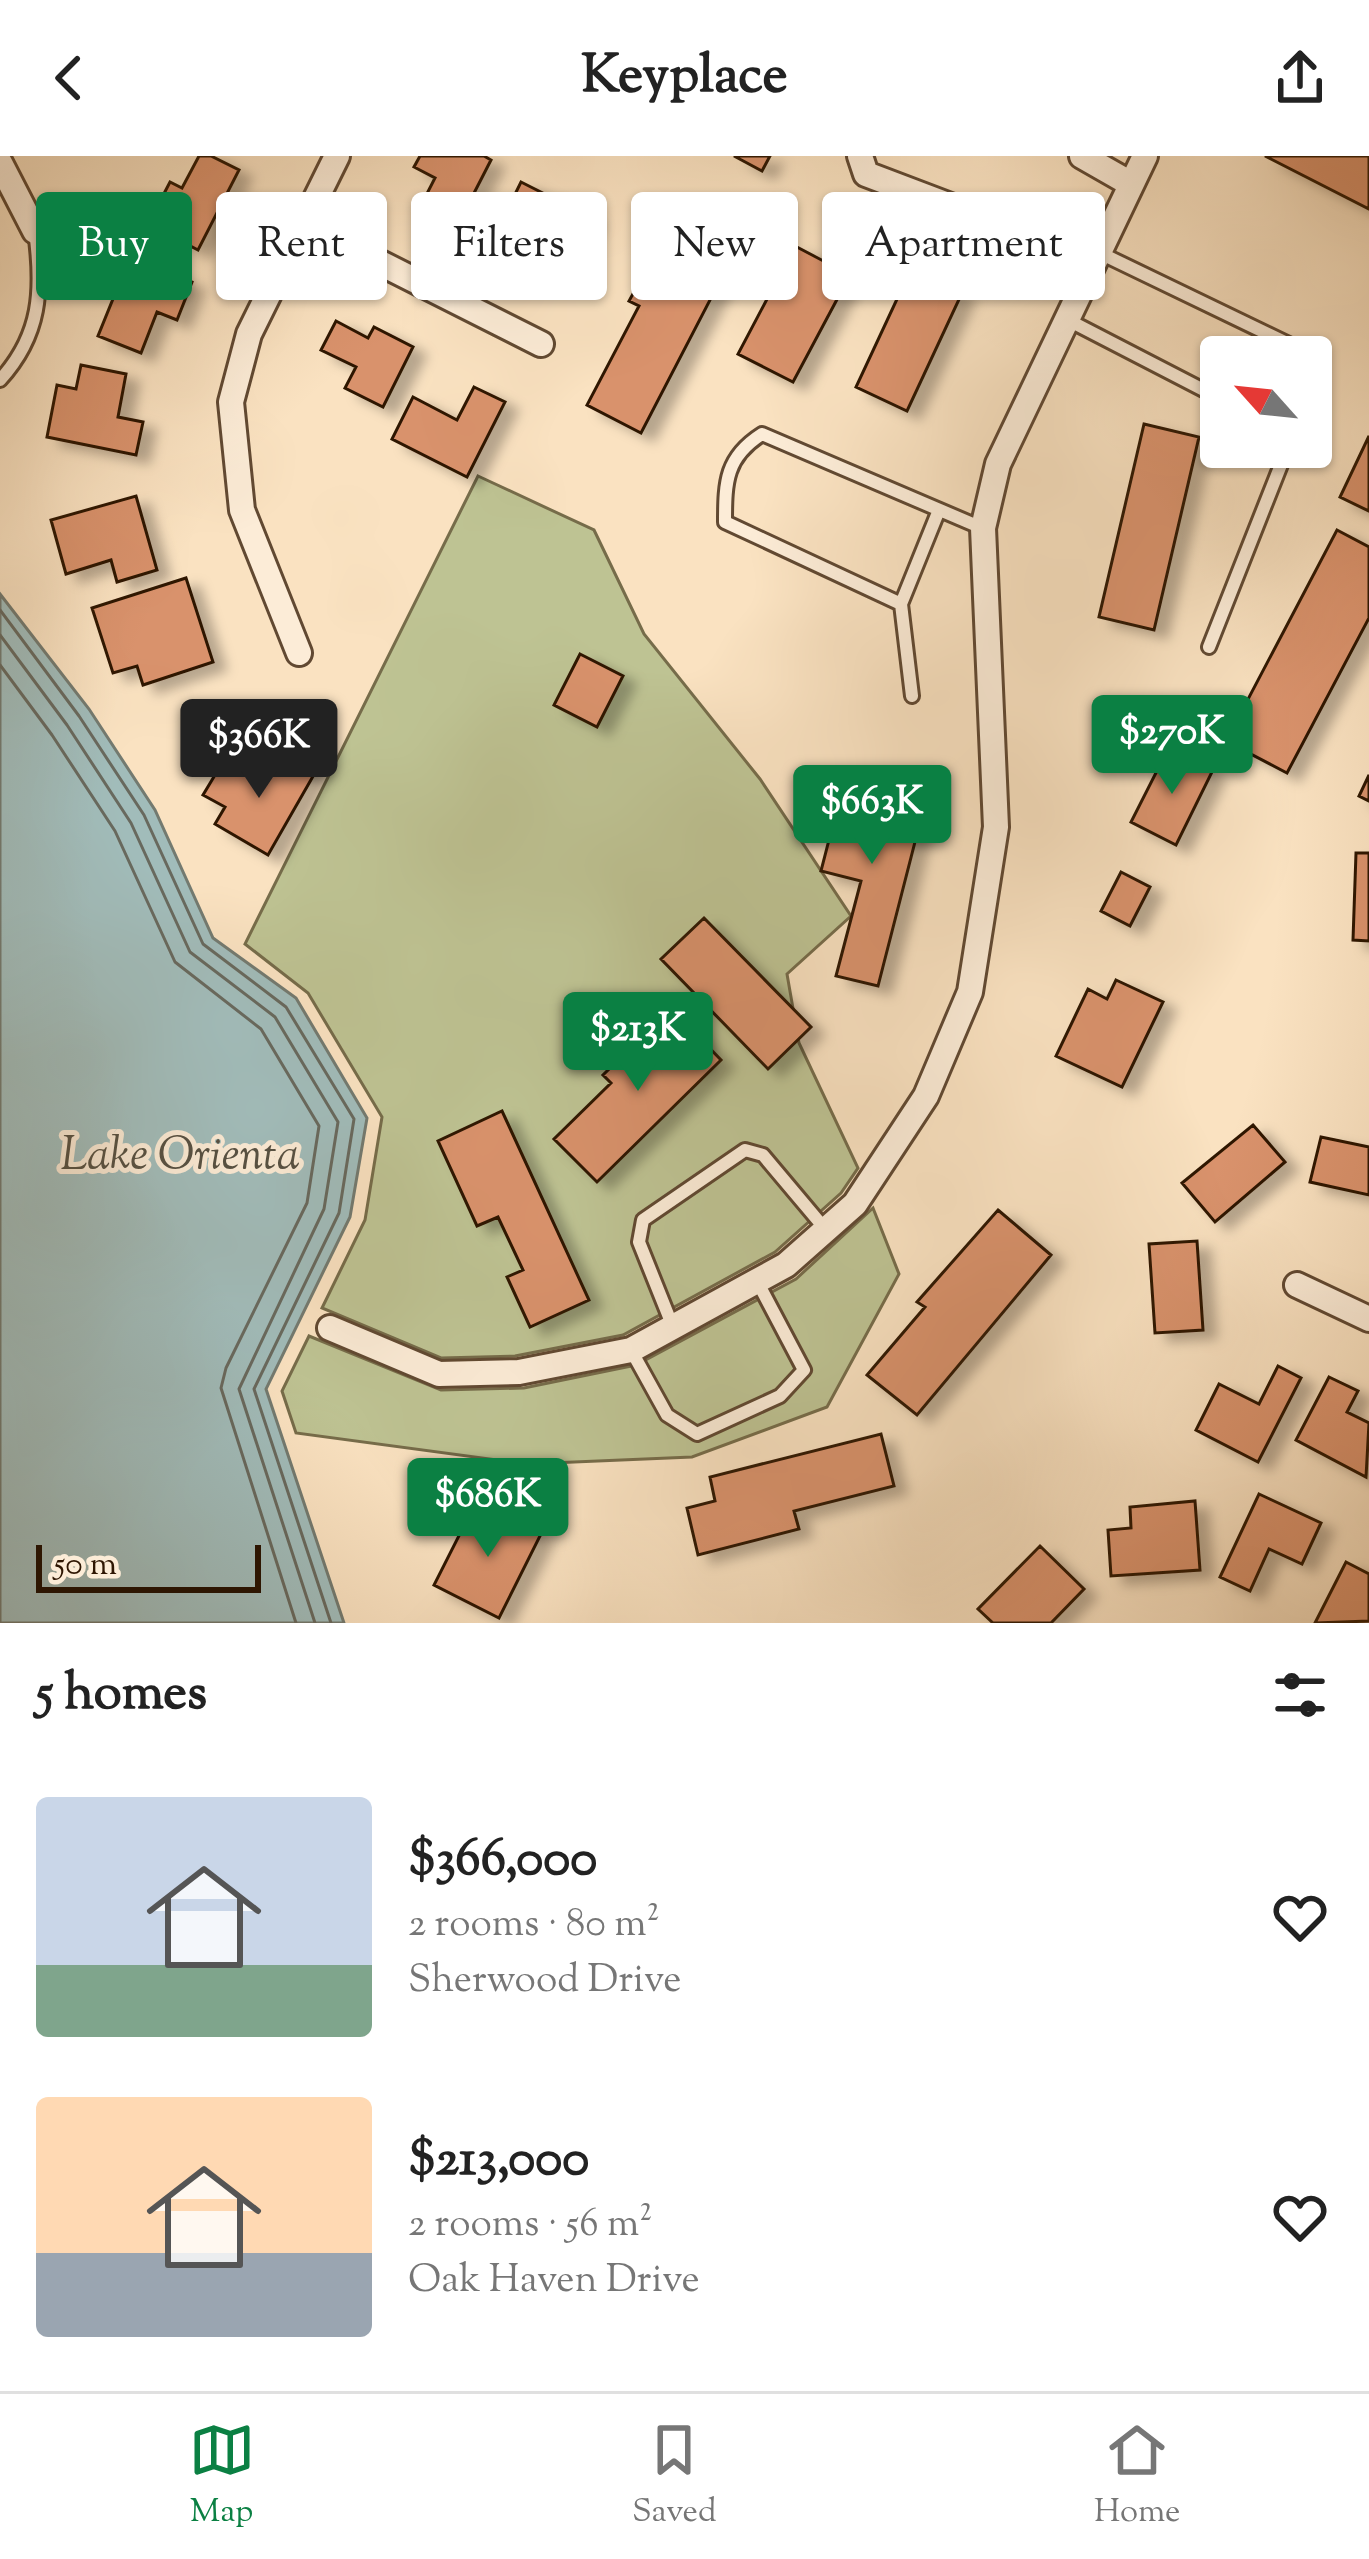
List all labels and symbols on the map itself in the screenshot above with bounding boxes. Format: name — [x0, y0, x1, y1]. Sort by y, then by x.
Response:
north arrow — [1200, 336, 1332, 468]
pin: $270K — [1088, 695, 1256, 797]
pin: $366K — [175, 699, 343, 801]
pin: $663K — [788, 765, 956, 867]
pin: $213K — [554, 992, 722, 1094]
water label: Lake Orienta — [60, 1125, 300, 1190]
pin: $686K — [404, 1458, 572, 1560]
scale bar — [36, 1539, 261, 1592]

